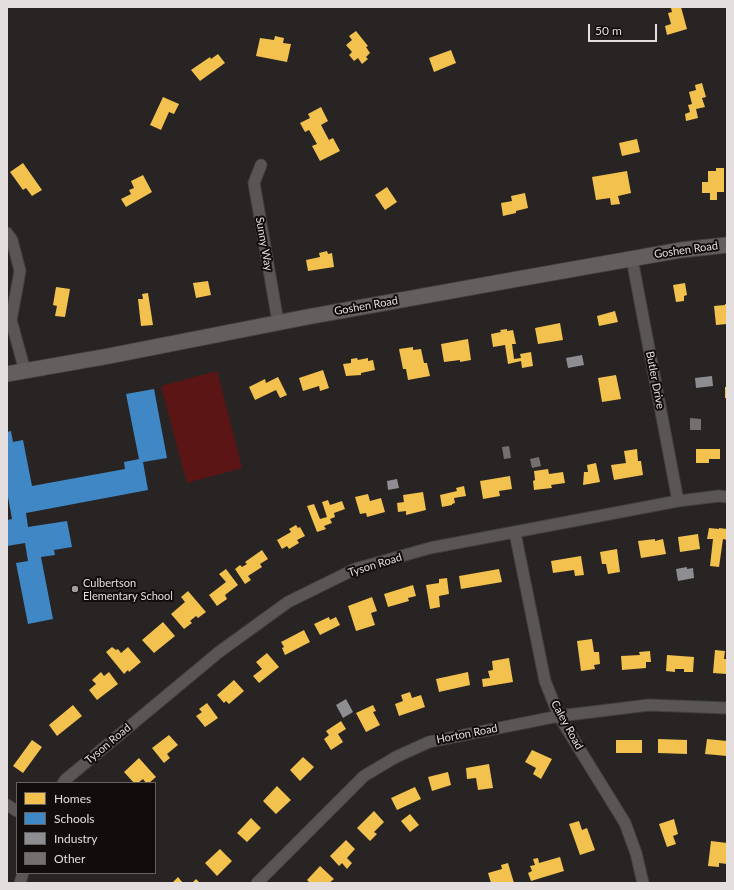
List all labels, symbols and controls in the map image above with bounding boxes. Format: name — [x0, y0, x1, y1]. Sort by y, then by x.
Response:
scale bar — [590, 16, 659, 42]
text: 50 m — [595, 23, 622, 38]
street label: Sunny Way — [253, 216, 275, 272]
street label: Goshen Road — [653, 239, 719, 261]
street label: Goshen Road — [333, 294, 399, 318]
street label: Butler Drive — [643, 350, 667, 410]
street label: Tyson Road — [347, 551, 403, 579]
place label: Culbertson Elementary School — [83, 576, 173, 602]
marker: Culbertson Elementary School — [70, 584, 80, 594]
street label: Caley Road — [548, 698, 586, 752]
street label: Tyson Road — [83, 721, 133, 767]
street label: Horton Road — [435, 722, 499, 746]
legend — [16, 782, 156, 874]
text: Homes — [54, 791, 91, 806]
text: Schools — [54, 811, 95, 826]
text: Industry — [54, 831, 97, 846]
text: Other — [54, 851, 85, 866]

